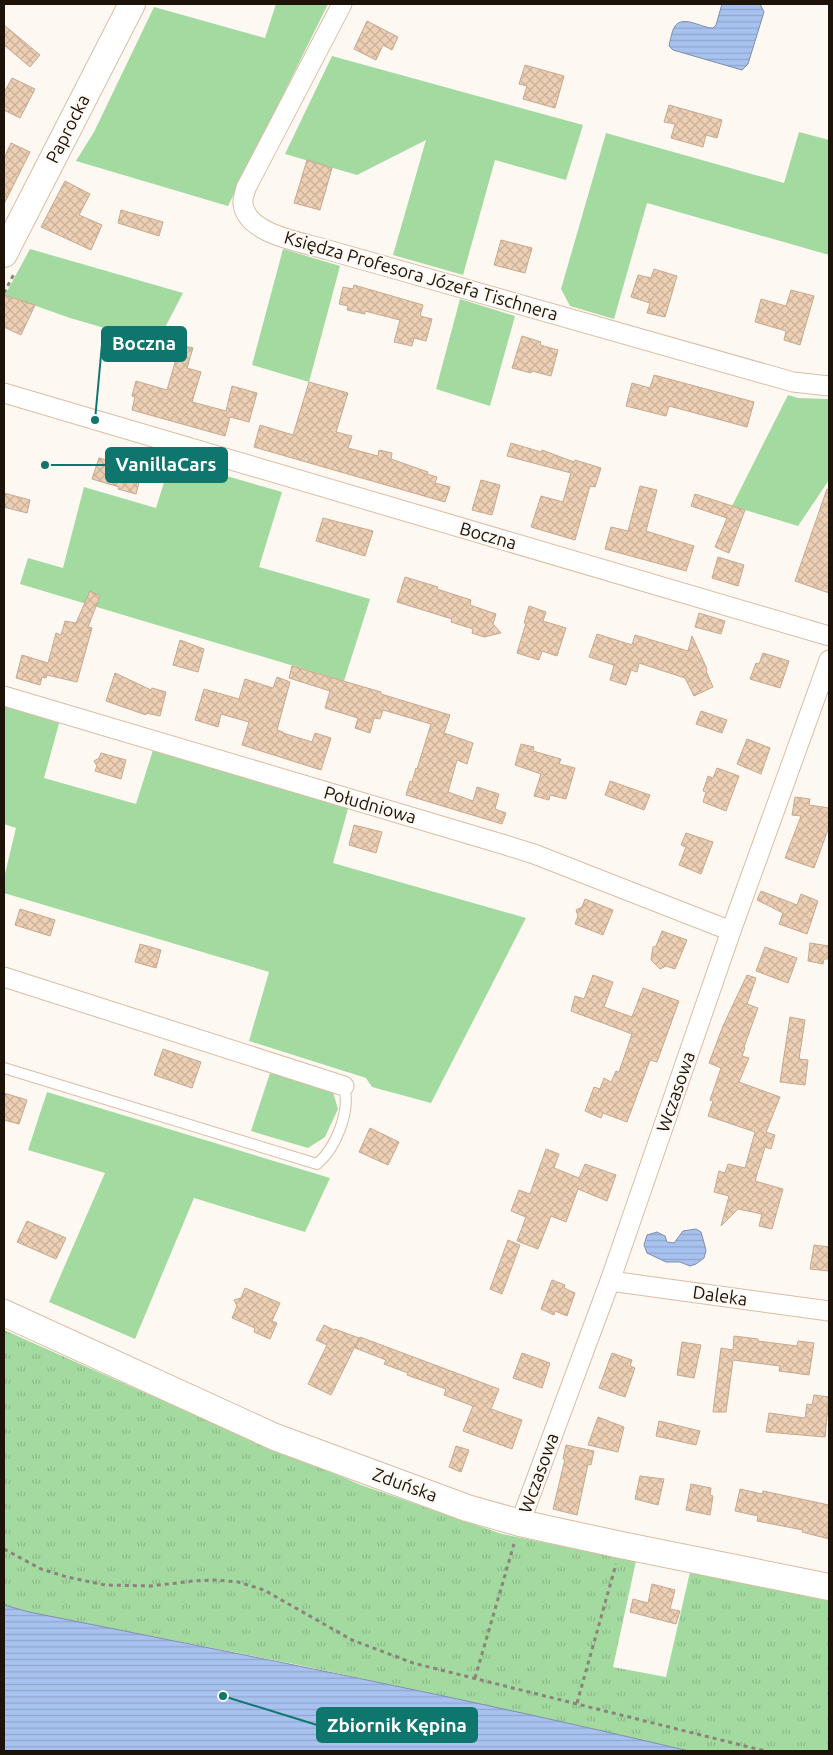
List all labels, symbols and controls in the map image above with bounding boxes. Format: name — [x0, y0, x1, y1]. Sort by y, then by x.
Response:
street label: Paprocka — [41, 91, 93, 166]
street label: Księdza Profesora Józefa Tischnera — [282, 226, 560, 324]
callout: Boczna — [102, 327, 186, 361]
text: Boczna — [112, 332, 176, 354]
callout: VanillaCars — [106, 448, 227, 482]
text: VanillaCars — [116, 453, 216, 475]
street label: Boczna — [458, 517, 519, 553]
street label: Południowa — [322, 781, 419, 827]
street label: Wczasowa — [652, 1049, 698, 1135]
street label: Daleka — [692, 1281, 749, 1309]
street label: Wczasowa — [514, 1430, 562, 1515]
street label: Zduńska — [370, 1463, 440, 1505]
callout: Zbiornik Kępina — [317, 1708, 477, 1742]
text: Zbiornik Kępina — [327, 1714, 467, 1736]

